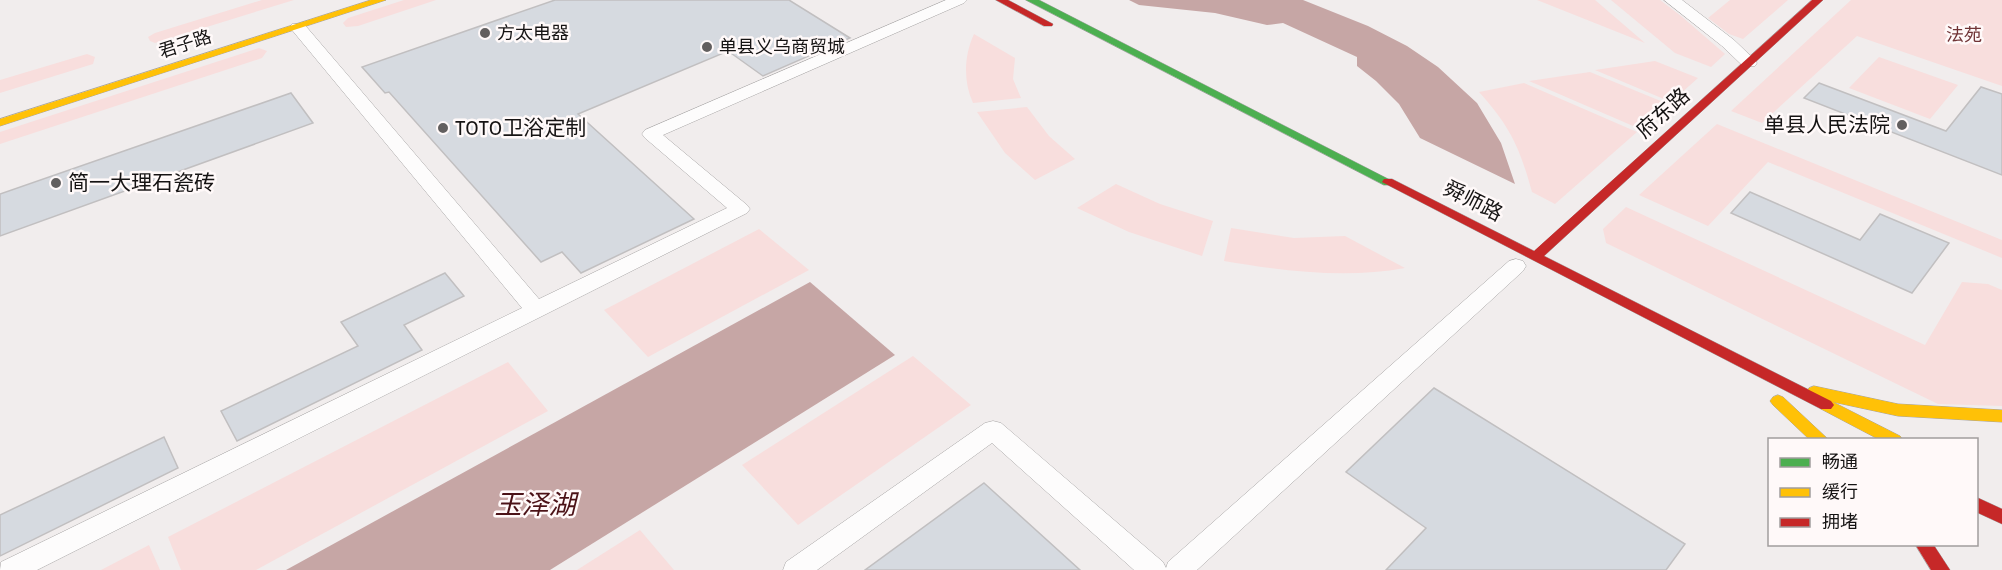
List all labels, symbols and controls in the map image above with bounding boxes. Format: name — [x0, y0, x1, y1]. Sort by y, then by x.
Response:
place label: 方太电器 — [497, 20, 569, 45]
park label: 法苑 — [1946, 22, 1982, 47]
street label: 君子路 — [155, 23, 214, 64]
marker: 方太电器 — [478, 26, 492, 40]
place label: 单县义乌商贸城 — [719, 34, 845, 59]
marker: 单县义乌商贸城 — [700, 40, 714, 54]
street label: 府东路 — [1630, 81, 1696, 144]
place label: 单县人民法院 — [1764, 110, 1890, 139]
place label: TOTO卫浴定制 — [455, 113, 586, 142]
marker: 单县人民法院 — [1895, 118, 1909, 132]
marker: TOTO卫浴定制 — [436, 121, 450, 135]
place label: 简一大理石瓷砖 — [68, 168, 215, 197]
street label: 舜师路 — [1439, 173, 1508, 228]
marker: 简一大理石瓷砖 — [49, 176, 63, 190]
legend — [1768, 438, 1978, 546]
text: 畅通 — [1822, 449, 1858, 474]
text: 缓行 — [1822, 479, 1858, 504]
water label: 玉泽湖 — [495, 486, 579, 522]
text: 拥堵 — [1822, 509, 1858, 534]

